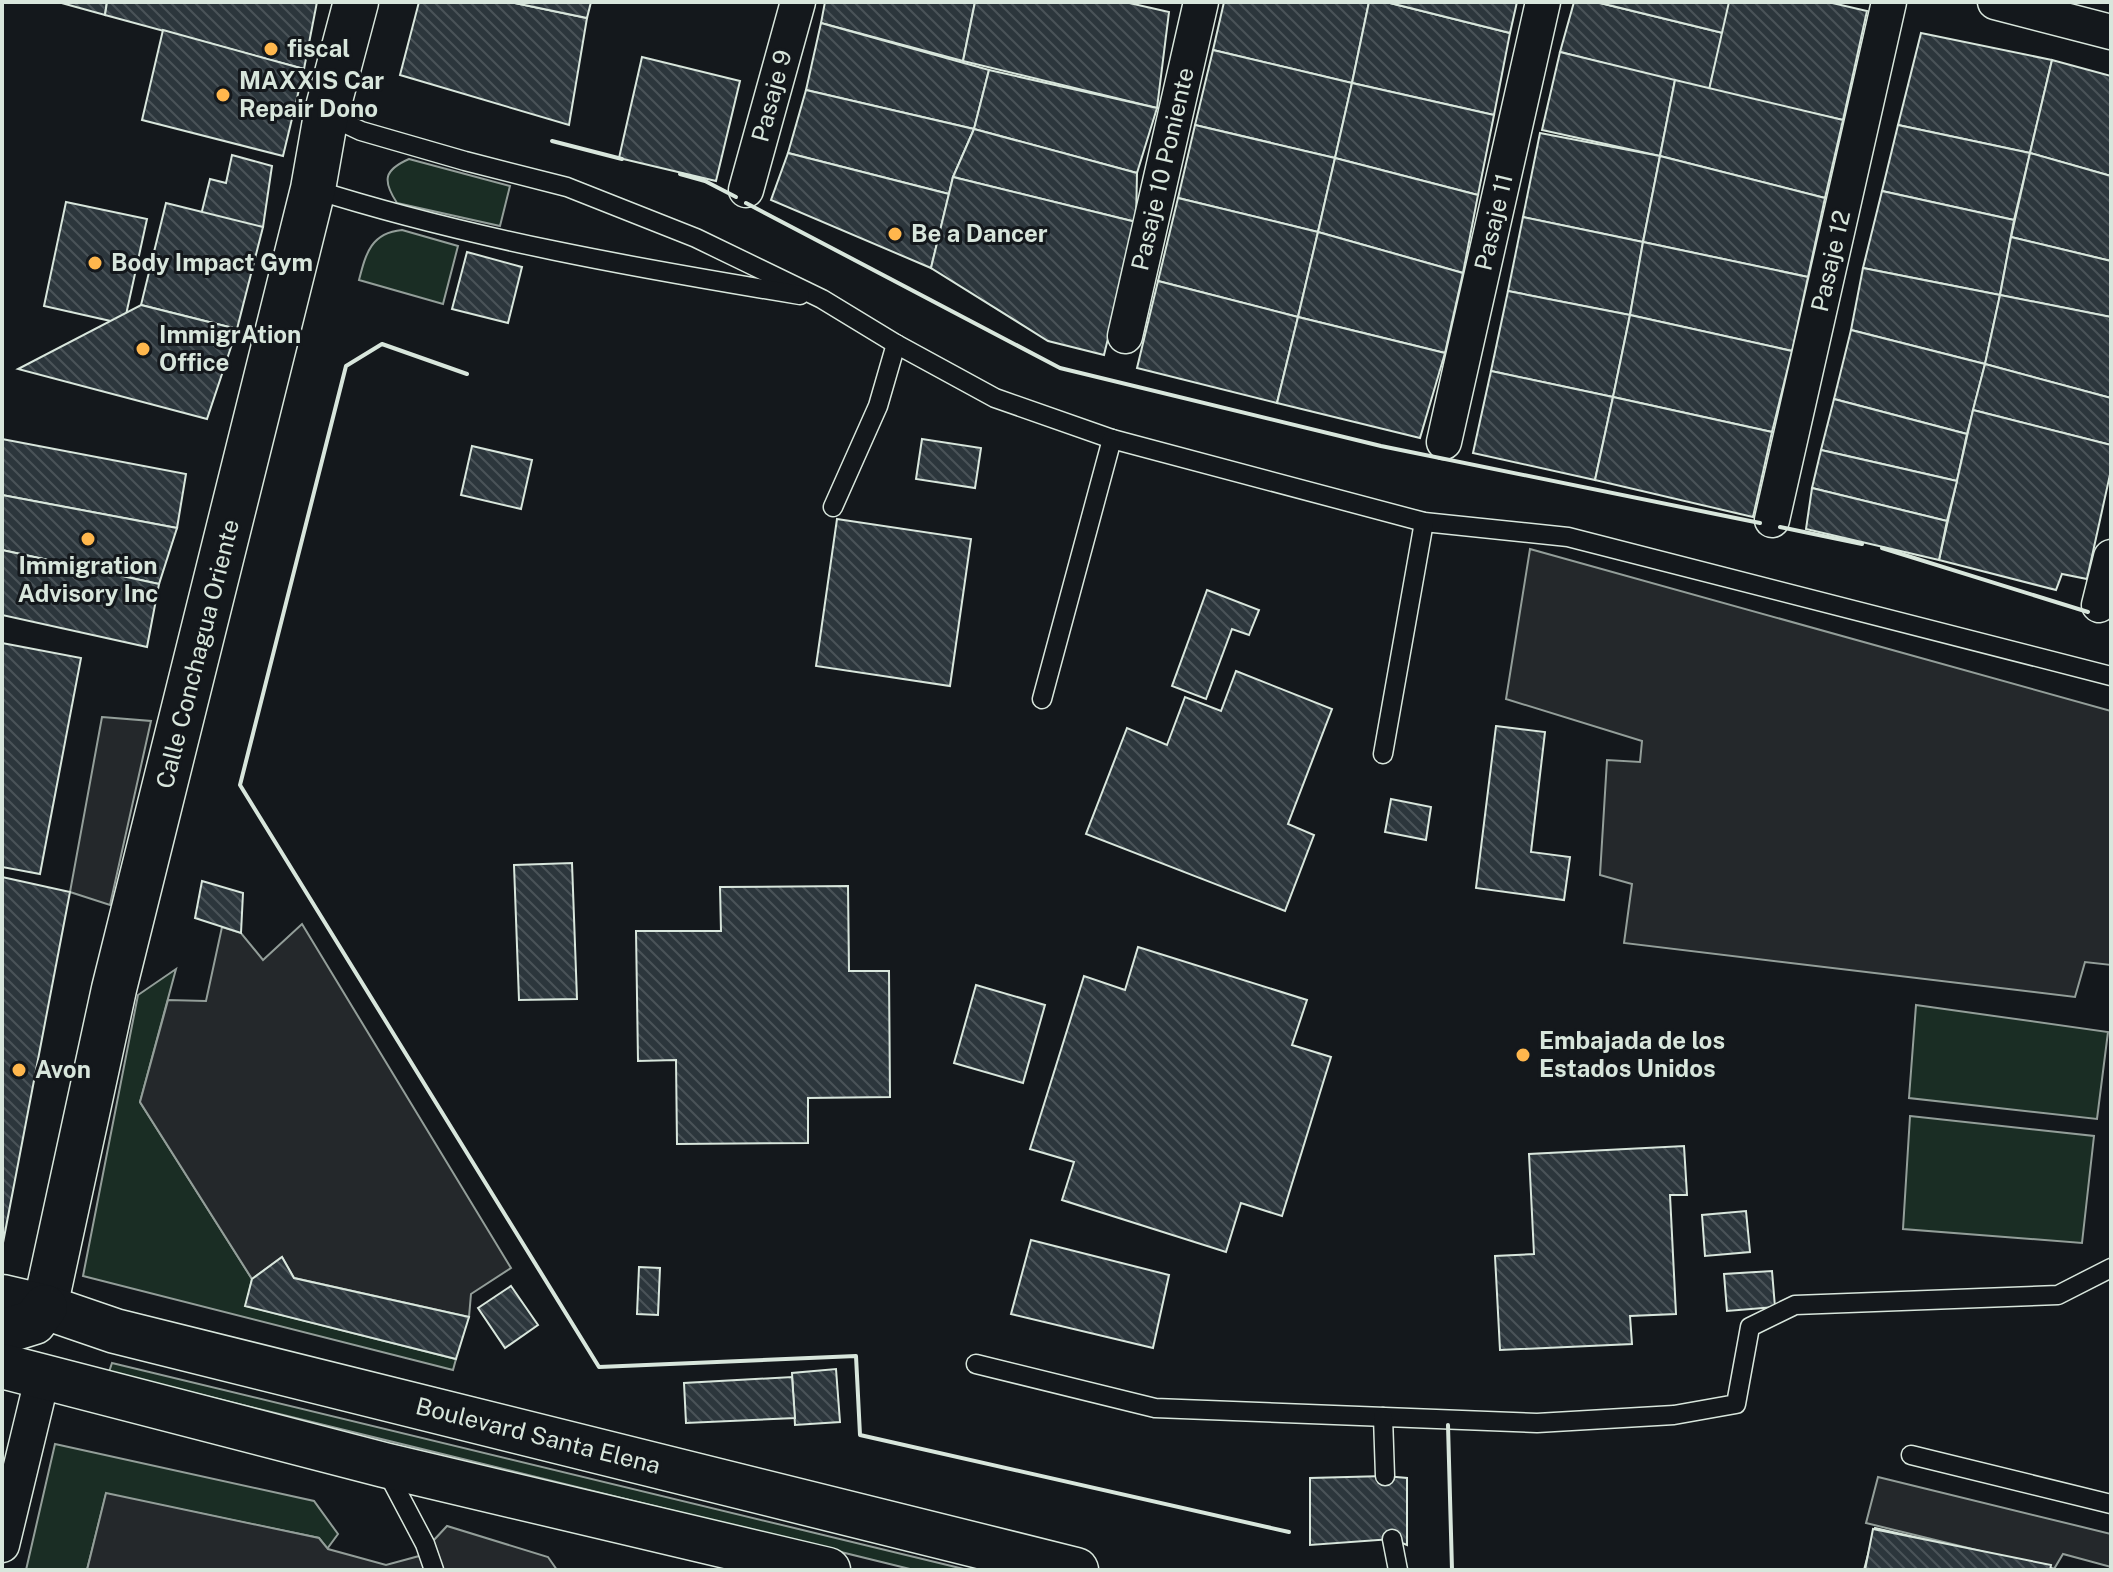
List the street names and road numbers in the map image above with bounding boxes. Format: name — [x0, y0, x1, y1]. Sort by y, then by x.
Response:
street label: Pasaje 9 — [745, 47, 797, 145]
street label: Pasaje 10 Poniente — [1125, 65, 1199, 273]
street label: Pasaje 11 — [1468, 171, 1518, 273]
street label: Pasaje 12 — [1805, 207, 1855, 314]
street label: Calle Conchagua Oriente — [150, 516, 244, 791]
street label: Boulevard Santa Elena — [413, 1391, 663, 1479]

